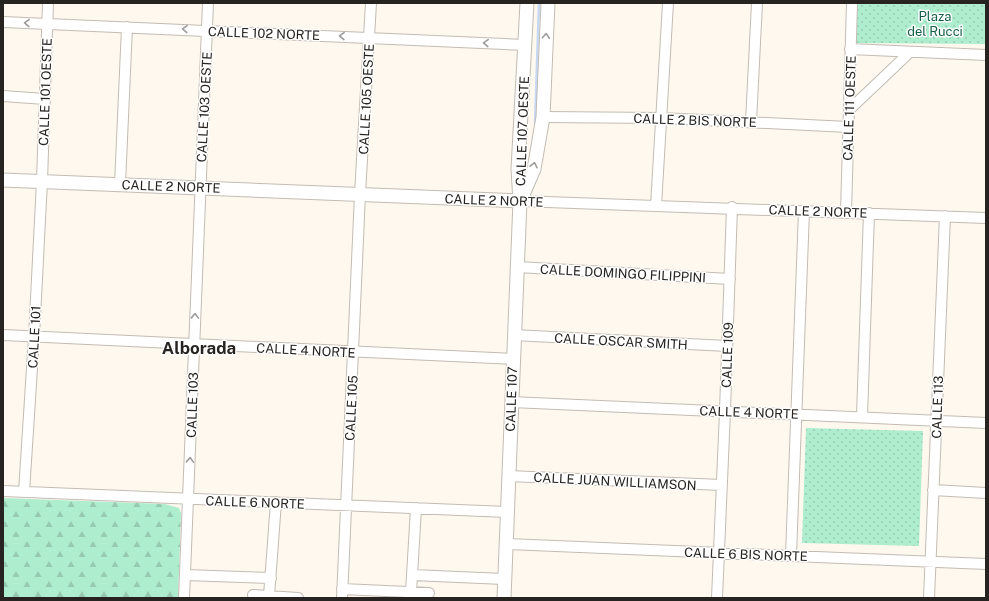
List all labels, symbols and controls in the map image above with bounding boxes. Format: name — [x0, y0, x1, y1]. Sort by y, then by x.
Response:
park label: Plaza del Rucci — [907, 9, 963, 39]
one-way arrow — [24, 19, 30, 27]
street label: CALLE 102 NORTE — [208, 24, 320, 43]
one-way arrow — [182, 25, 188, 34]
one-way arrow — [339, 32, 345, 40]
one-way arrow — [542, 33, 551, 39]
street label: CALLE 101 OESTE — [36, 38, 55, 146]
one-way arrow — [483, 39, 489, 47]
street label: CALLE 105 OESTE — [356, 43, 377, 155]
street label: CALLE 103 OESTE — [194, 51, 215, 163]
street label: CALLE 111 OESTE — [840, 55, 859, 161]
street label: CALLE 107 OESTE — [513, 76, 532, 186]
street label: CALLE 2 BIS NORTE — [633, 111, 757, 130]
one-way arrow — [530, 162, 538, 168]
street label: CALLE 2 NORTE — [121, 177, 221, 196]
street label: CALLE 2 NORTE — [444, 191, 544, 210]
street label: CALLE 2 NORTE — [768, 202, 868, 221]
street label: CALLE DOMINGO FILIPPINI — [540, 262, 706, 285]
street label: CALLE 101 — [25, 305, 44, 369]
one-way arrow — [191, 313, 199, 319]
street label: CALLE 109 — [719, 322, 736, 388]
street label: CALLE OSCAR SMITH — [554, 331, 688, 352]
district label: Alborada — [162, 338, 236, 358]
street label: CALLE 4 NORTE — [256, 340, 356, 361]
street label: CALLE 107 — [503, 366, 520, 432]
street label: CALLE 103 — [184, 372, 201, 438]
street label: CALLE 105 — [342, 375, 361, 441]
street label: CALLE 113 — [929, 375, 946, 439]
street label: CALLE 4 NORTE — [699, 403, 799, 422]
one-way arrow — [185, 457, 194, 463]
street label: CALLE JUAN WILLIAMSON — [533, 470, 697, 493]
street label: CALLE 6 NORTE — [205, 493, 305, 512]
street label: CALLE 6 BIS NORTE — [684, 545, 808, 564]

